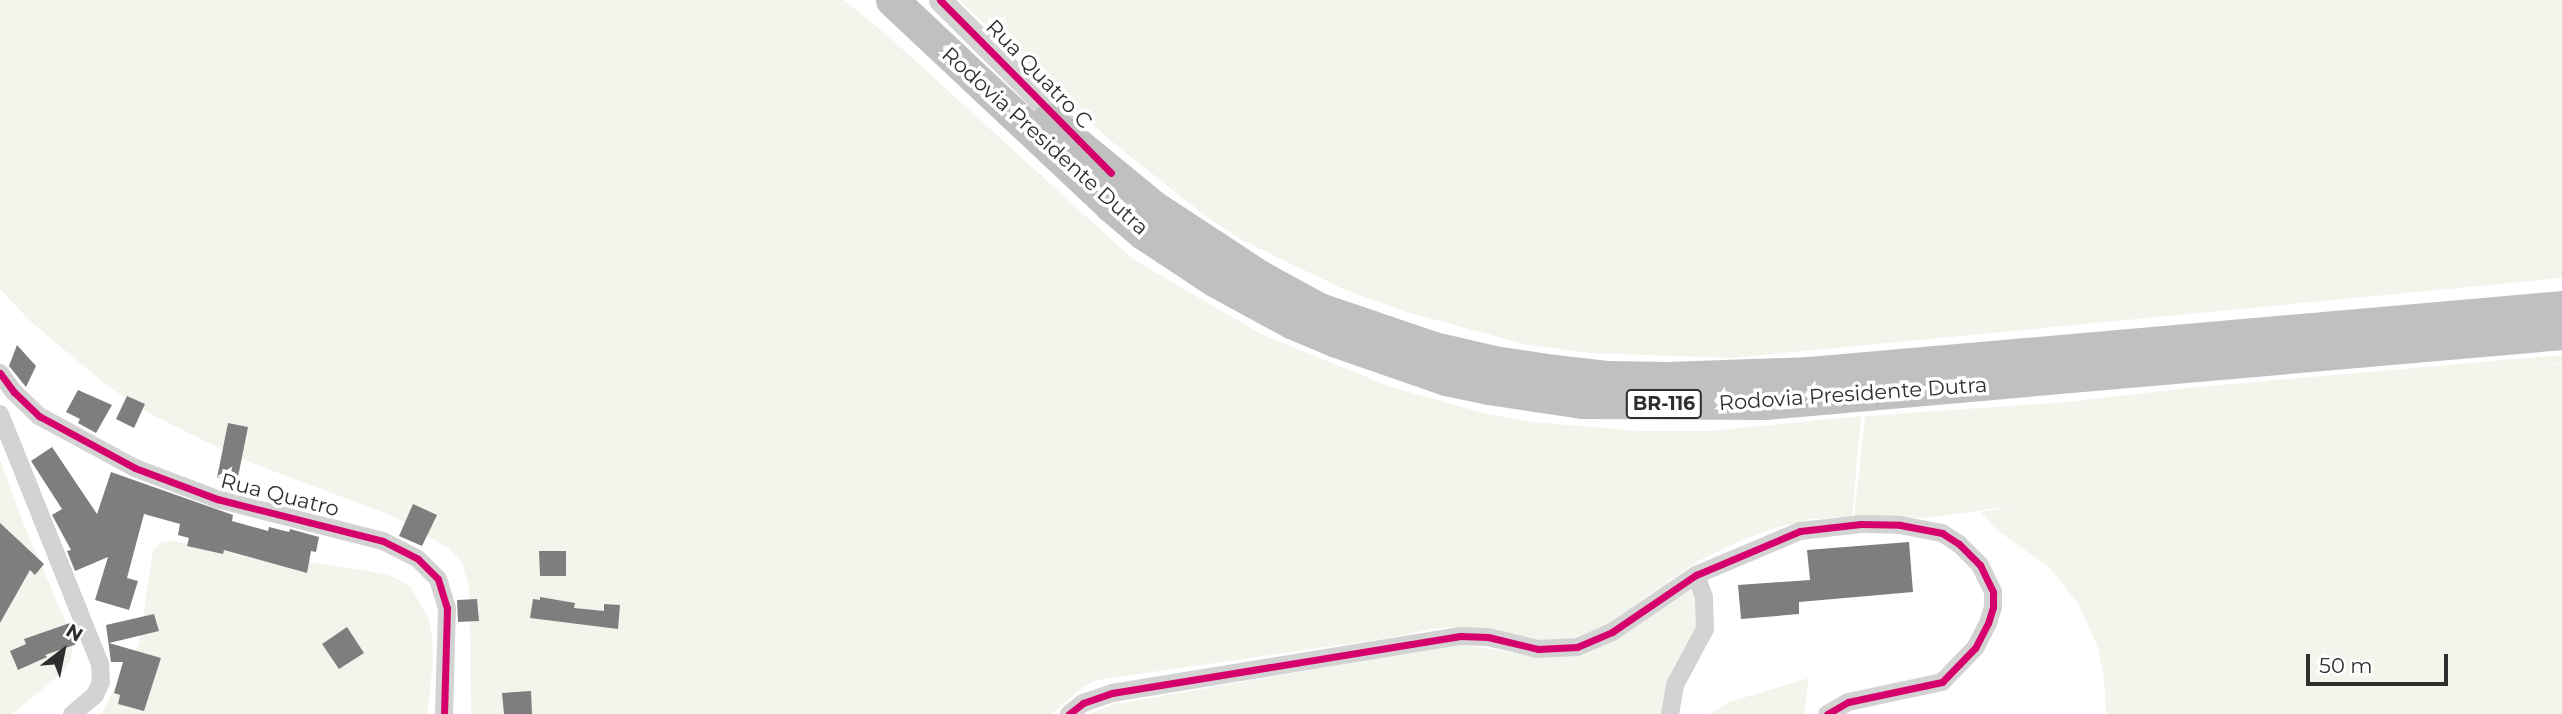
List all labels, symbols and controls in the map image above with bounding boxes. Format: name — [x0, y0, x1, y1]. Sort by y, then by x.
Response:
street label: Rua Quatro C — [981, 14, 1097, 134]
street label: Rodovia Presidente Dutra — [937, 42, 1153, 240]
street label: Rodovia Presidente Dutra — [1718, 372, 1988, 416]
road number: BR-116 — [1626, 388, 1702, 420]
street label: Rua Quatro — [218, 468, 342, 522]
north arrow — [28, 616, 98, 686]
text: N — [62, 619, 87, 647]
scale bar — [2310, 640, 2452, 684]
text: 50 m — [2319, 653, 2373, 678]

